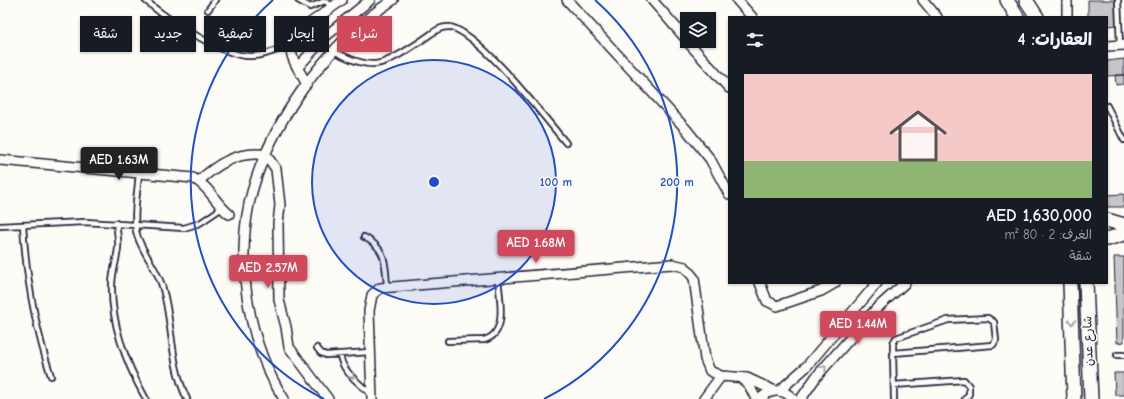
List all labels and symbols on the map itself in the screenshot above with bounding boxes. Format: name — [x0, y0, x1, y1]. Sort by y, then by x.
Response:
pin: AED 1.63M — [73, 147, 165, 181]
centre of rings — [427, 175, 441, 189]
text: 100 m — [540, 175, 572, 189]
text: 200 m — [660, 175, 694, 189]
pin: AED 1.68M — [490, 230, 582, 264]
pin: AED 2.57M — [222, 255, 314, 289]
pin: AED 1.44M — [812, 311, 904, 345]
street label: شارع عدن — [1080, 316, 1098, 366]
one-way arrow — [1067, 319, 1076, 325]
one-way arrow — [820, 365, 827, 373]
one-way arrow — [347, 371, 355, 379]

